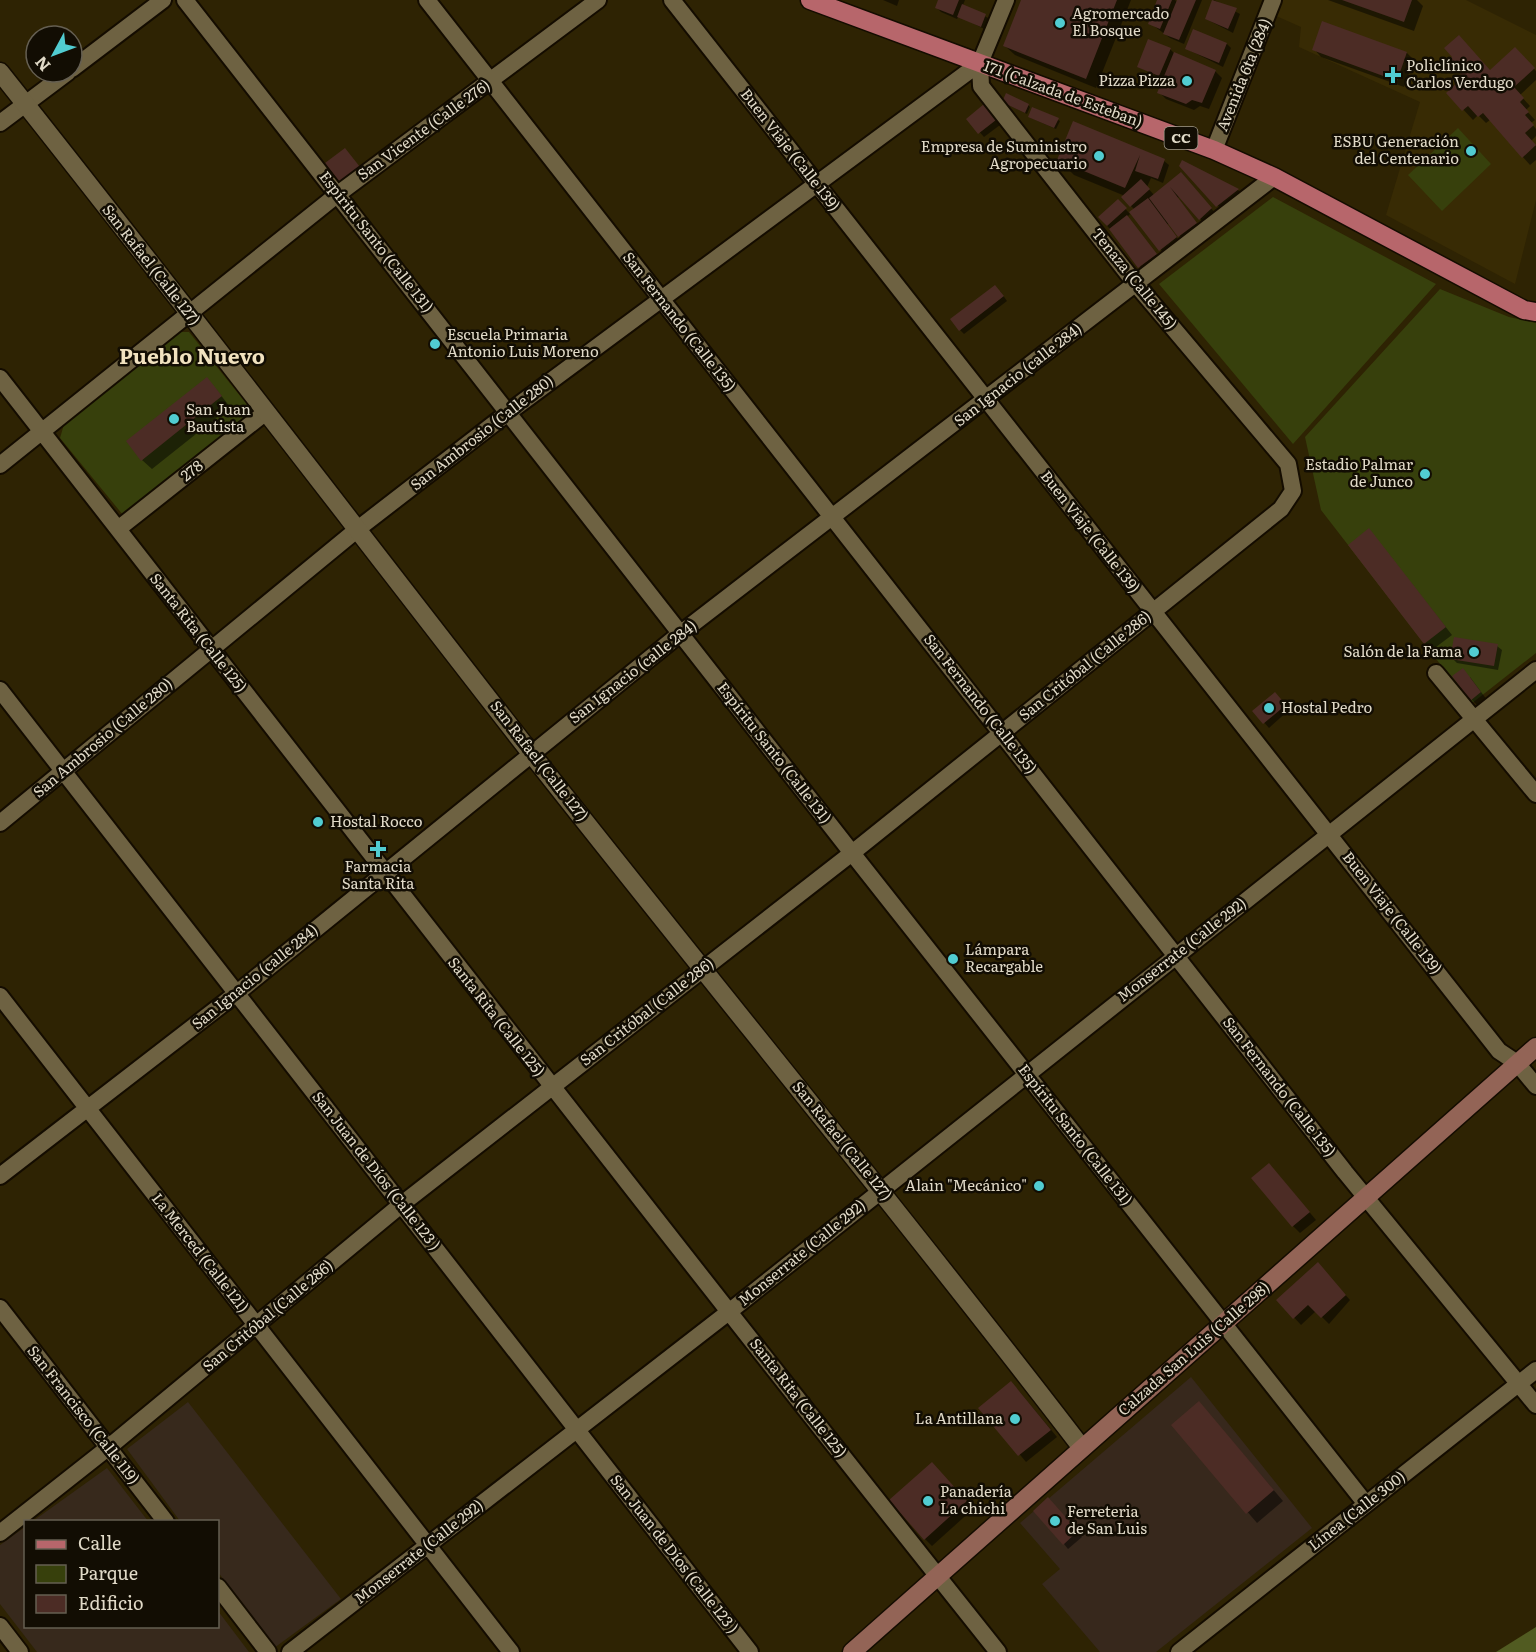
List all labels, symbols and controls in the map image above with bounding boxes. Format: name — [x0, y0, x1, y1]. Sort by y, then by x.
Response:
place label: Agromercado El Bosque — [1072, 1, 1170, 41]
street label: Avenida 6ta (284) — [1209, 14, 1276, 134]
marker: Agromercado El Bosque — [1053, 16, 1067, 30]
north arrow — [24, 24, 84, 84]
text: N — [28, 52, 55, 77]
street label: 171 (Calzada de Esteban) — [981, 53, 1146, 132]
place label: Policlínico Carlos Verdugo — [1406, 53, 1514, 93]
marker: Policlínico Carlos Verdugo — [1384, 66, 1402, 84]
place label: Pizza Pizza — [1099, 68, 1176, 91]
street label: San Vicente (Calle 276) — [352, 73, 494, 185]
marker: Pizza Pizza — [1180, 74, 1194, 88]
street label: Buen Viaje (Calle 139) — [736, 83, 847, 215]
road number: CC — [1164, 127, 1198, 149]
place label: ESBU Generación del Centenario — [1333, 129, 1459, 169]
place label: Empresa de Suministro Agropecuario — [921, 134, 1087, 174]
marker: ESBU Generación del Centenario — [1464, 144, 1478, 158]
marker: Empresa de Suministro Agropecuario — [1092, 149, 1106, 163]
street label: Espíritu Santo (Calle 131) — [315, 165, 440, 317]
street label: San Rafael (Calle 127) — [98, 199, 207, 329]
street label: Tenaza (Calle 145) — [1087, 222, 1183, 334]
street label: San Fernando (Calle 135) — [618, 246, 742, 396]
street label: San Ignacio (calle 284) — [948, 317, 1086, 431]
place label: Escuela Primaria Antonio Luis Moreno — [447, 322, 599, 362]
marker: Escuela Primaria Antonio Luis Moreno — [428, 337, 442, 351]
district label: Pueblo Nuevo — [119, 339, 265, 370]
street label: San Ambrosio (Calle 280) — [405, 369, 558, 495]
place label: San Juan Bautista — [186, 397, 251, 437]
marker: San Juan Bautista — [167, 412, 181, 426]
place label: Estadio Palmar de Junco — [1305, 452, 1413, 492]
street label: 278 — [175, 454, 207, 486]
street label: Buen Viaje (Calle 139) — [1036, 465, 1147, 597]
marker: Estadio Palmar de Junco — [1418, 467, 1432, 481]
street label: Santa Rita (Calle 125) — [145, 567, 253, 697]
street label: San Critóbal (Calle 286) — [1013, 604, 1155, 725]
street label: San Ignacio (calle 284) — [563, 614, 701, 728]
street label: San Fernando (Calle 135) — [919, 628, 1043, 778]
place label: Salón de la Fama — [1344, 639, 1463, 662]
marker: Salón de la Fama — [1467, 645, 1481, 659]
street label: San Ambrosio (Calle 280) — [27, 671, 177, 802]
street label: Espíritu Santo (Calle 131) — [713, 676, 838, 828]
street label: San Rafael (Calle 127) — [486, 695, 595, 825]
place label: Hostal Pedro — [1281, 695, 1373, 718]
marker: Hostal Pedro — [1262, 701, 1276, 715]
place label: Hostal Rocco — [330, 809, 423, 832]
marker: Hostal Rocco — [311, 815, 325, 829]
marker: Farmacia Santa Rita — [371, 842, 385, 856]
street label: Buen Viaje (Calle 139) — [1338, 846, 1449, 978]
place label: Farmacia Santa Rita — [342, 854, 415, 894]
street label: Monserrate (Calle 292) — [1112, 891, 1250, 1007]
street label: San Ignacio (calle 284) — [186, 918, 322, 1034]
place label: Lámpara Recargable — [965, 937, 1043, 977]
street label: Santa Rita (Calle 125) — [443, 951, 551, 1081]
street label: San Critóbal (Calle 286) — [574, 951, 718, 1070]
marker: Lámpara Recargable — [946, 952, 960, 966]
street label: San Fernando (Calle 135) — [1218, 1011, 1342, 1161]
street label: Espíritu Santo (Calle 131) — [1014, 1058, 1139, 1210]
street label: San Rafael (Calle 127) — [788, 1075, 899, 1205]
street label: San Juan de Díos (Calle 123 ) — [308, 1086, 447, 1255]
place label: Alain "Mecánico" — [905, 1173, 1027, 1196]
marker: Alain "Mecánico" — [1032, 1179, 1046, 1193]
street label: La Merced (Calle 121) — [147, 1187, 255, 1317]
street label: Monserrate (Calle 292) — [732, 1193, 870, 1311]
street label: San Critóbal (Calle 286) — [197, 1253, 337, 1376]
street label: Calzada San Luis (Calle 298) — [1112, 1275, 1274, 1421]
street label: Santa Rita (Calle 125) — [745, 1332, 853, 1462]
street label: San Francisco (Calle 119) — [22, 1340, 146, 1489]
place label: La Antillana — [915, 1406, 1004, 1429]
marker: La Antillana — [1008, 1412, 1022, 1426]
street label: Línea (Calle 300) — [1303, 1464, 1410, 1555]
street label: San Juan de Díos (Calle 123 ) — [606, 1469, 745, 1638]
place label: Panadería La chichi — [940, 1479, 1013, 1519]
street label: Monserrate (Calle 292) — [349, 1493, 487, 1609]
marker: Panadería La chichi — [921, 1494, 935, 1508]
place label: Ferreteria de San Luis — [1067, 1499, 1147, 1539]
marker: Ferreteria de San Luis — [1048, 1514, 1062, 1528]
legend — [24, 1520, 219, 1628]
text: Calle — [78, 1529, 121, 1556]
text: Parque — [78, 1559, 138, 1586]
text: Edificio — [78, 1589, 144, 1616]

